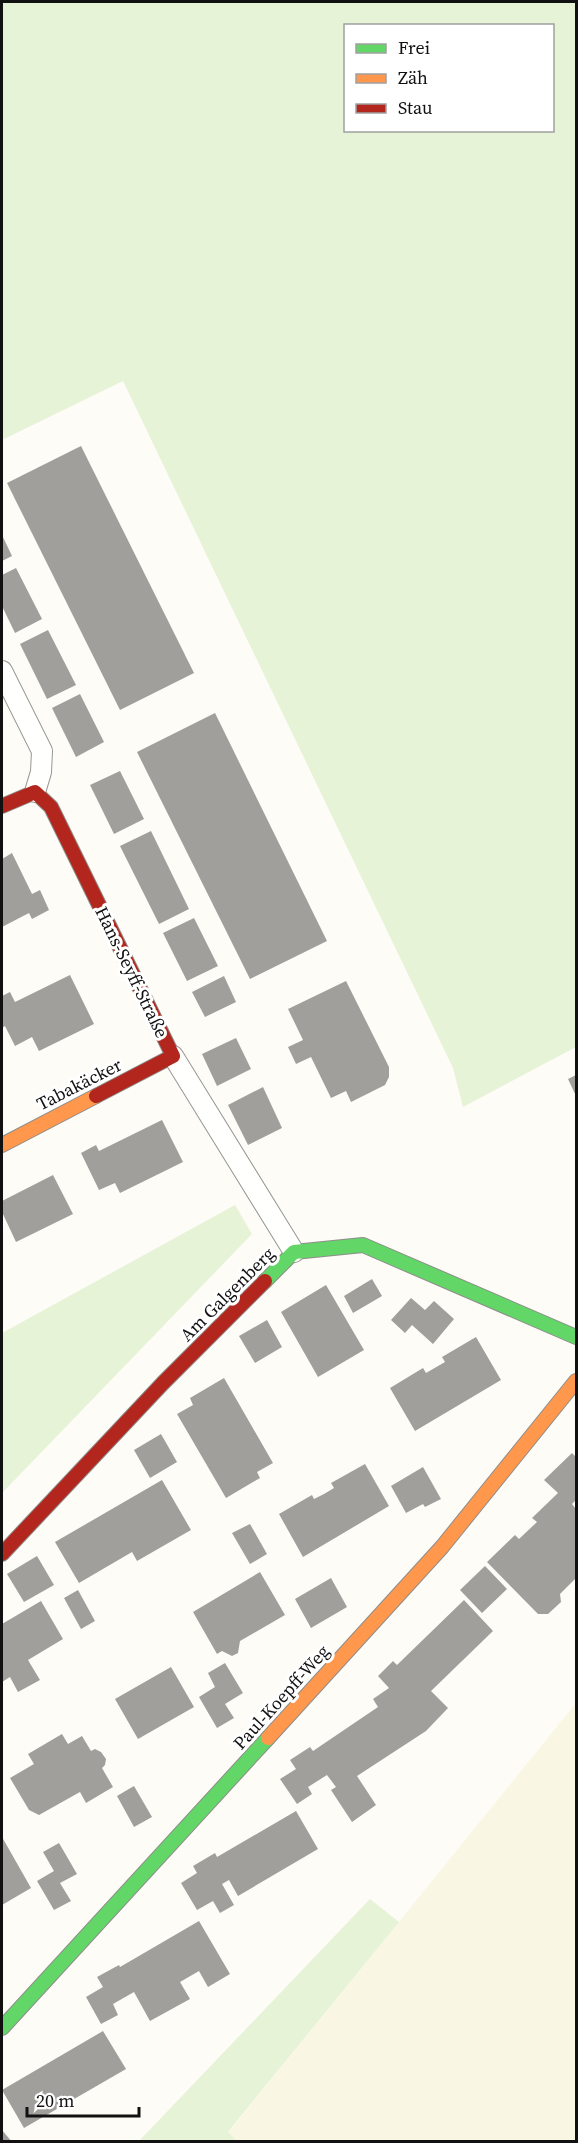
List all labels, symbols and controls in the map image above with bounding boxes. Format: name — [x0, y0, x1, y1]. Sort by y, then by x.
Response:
legend — [344, 24, 554, 132]
text: Frei — [398, 35, 430, 60]
text: Zäh — [398, 65, 428, 90]
text: Stau — [398, 95, 433, 120]
street label: Hans-Seyff-Straße — [89, 902, 175, 1042]
street label: Tabakäcker — [32, 1052, 126, 1116]
street label: Am Galgenberg — [174, 1241, 280, 1347]
street label: Paul-Koepff-Weg — [227, 1639, 335, 1755]
scale bar — [27, 2080, 140, 2118]
text: 20 m — [36, 2088, 74, 2113]

